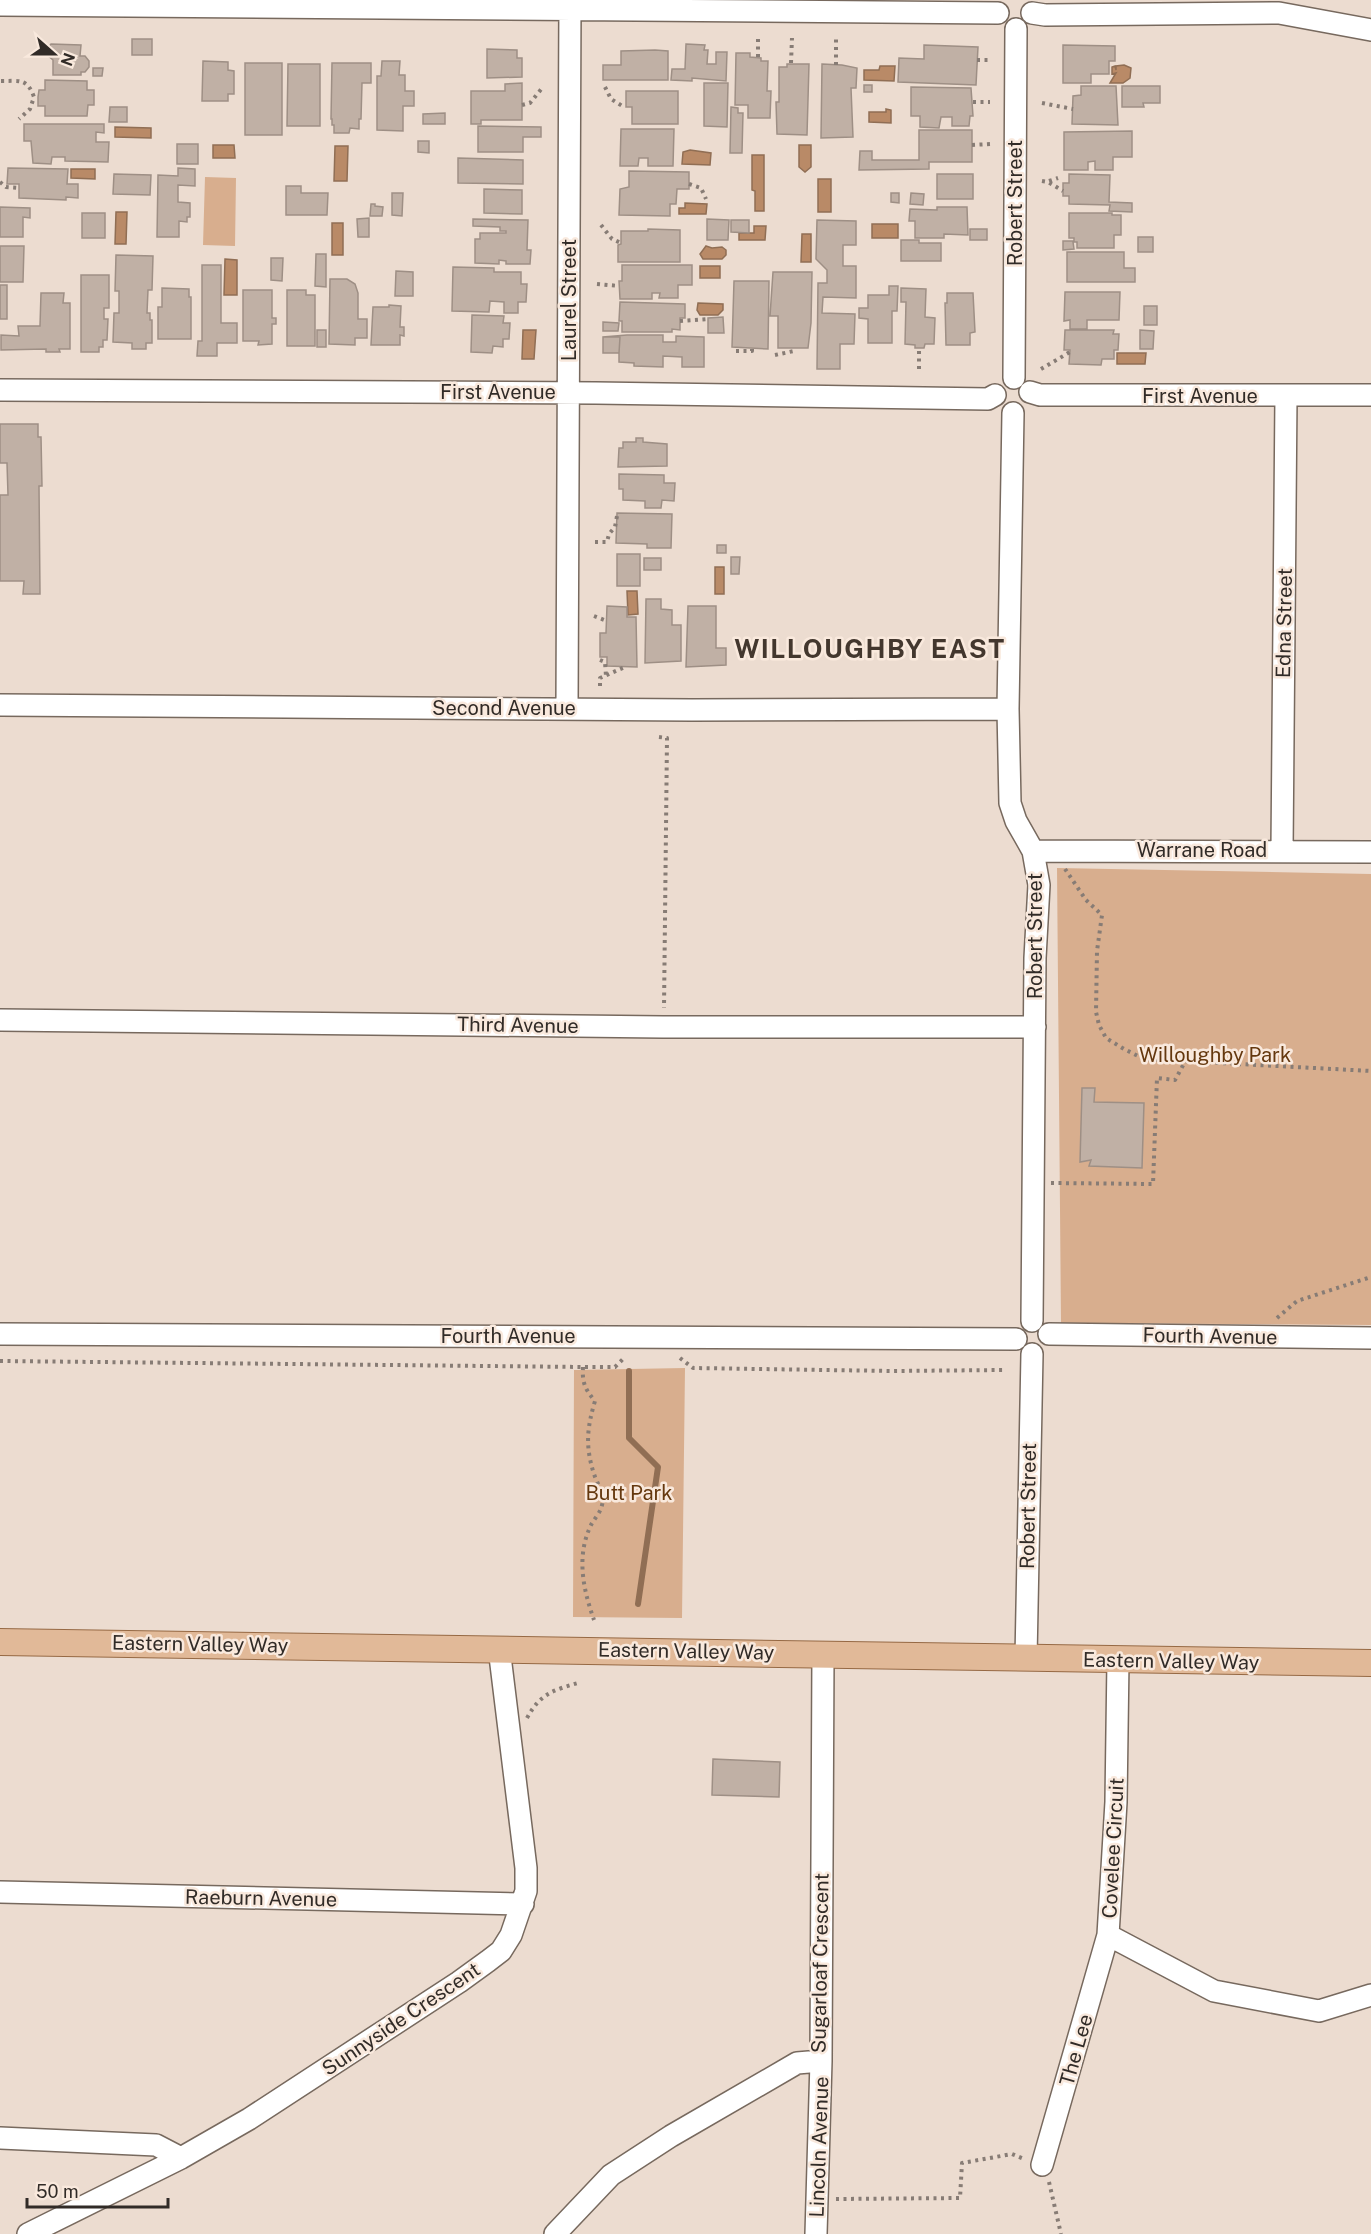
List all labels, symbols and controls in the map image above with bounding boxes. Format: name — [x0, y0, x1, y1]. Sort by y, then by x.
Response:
north arrow — [24, 24, 84, 84]
text: N — [56, 50, 79, 68]
street label: Robert Street — [1003, 140, 1027, 266]
street label: Laurel Street — [557, 239, 581, 361]
street label: First Avenue — [440, 380, 556, 404]
street label: First Avenue — [1142, 384, 1258, 408]
street label: Edna Street — [1271, 568, 1297, 678]
district label: WILLOUGHBY EAST — [734, 633, 1006, 664]
street label: Second Avenue — [432, 696, 576, 720]
street label: Warrane Road — [1137, 838, 1267, 862]
street label: Robert Street — [1023, 873, 1047, 999]
street label: Third Avenue — [457, 1012, 579, 1038]
park label: Willoughby Park — [1139, 1043, 1291, 1067]
street label: Fourth Avenue — [1142, 1323, 1278, 1349]
street label: Fourth Avenue — [441, 1324, 575, 1348]
street label: Robert Street — [1015, 1443, 1041, 1569]
park label: Butt Park — [585, 1481, 673, 1505]
street label: Eastern Valley Way — [112, 1630, 289, 1658]
street label: Eastern Valley Way — [598, 1637, 775, 1665]
street label: Eastern Valley Way — [1083, 1647, 1260, 1675]
street label: Covelee Circuit — [1097, 1777, 1129, 1919]
street label: Sugarloaf Crescent — [806, 1873, 834, 2053]
street label: Raeburn Avenue — [185, 1885, 337, 1911]
street label: Sunnyside Crescent — [317, 1957, 485, 2081]
street label: The Lee — [1054, 2011, 1098, 2089]
street label: Lincoln Avenue — [805, 2076, 833, 2218]
scale bar — [27, 2171, 168, 2209]
text: 50 m — [36, 2181, 79, 2202]

